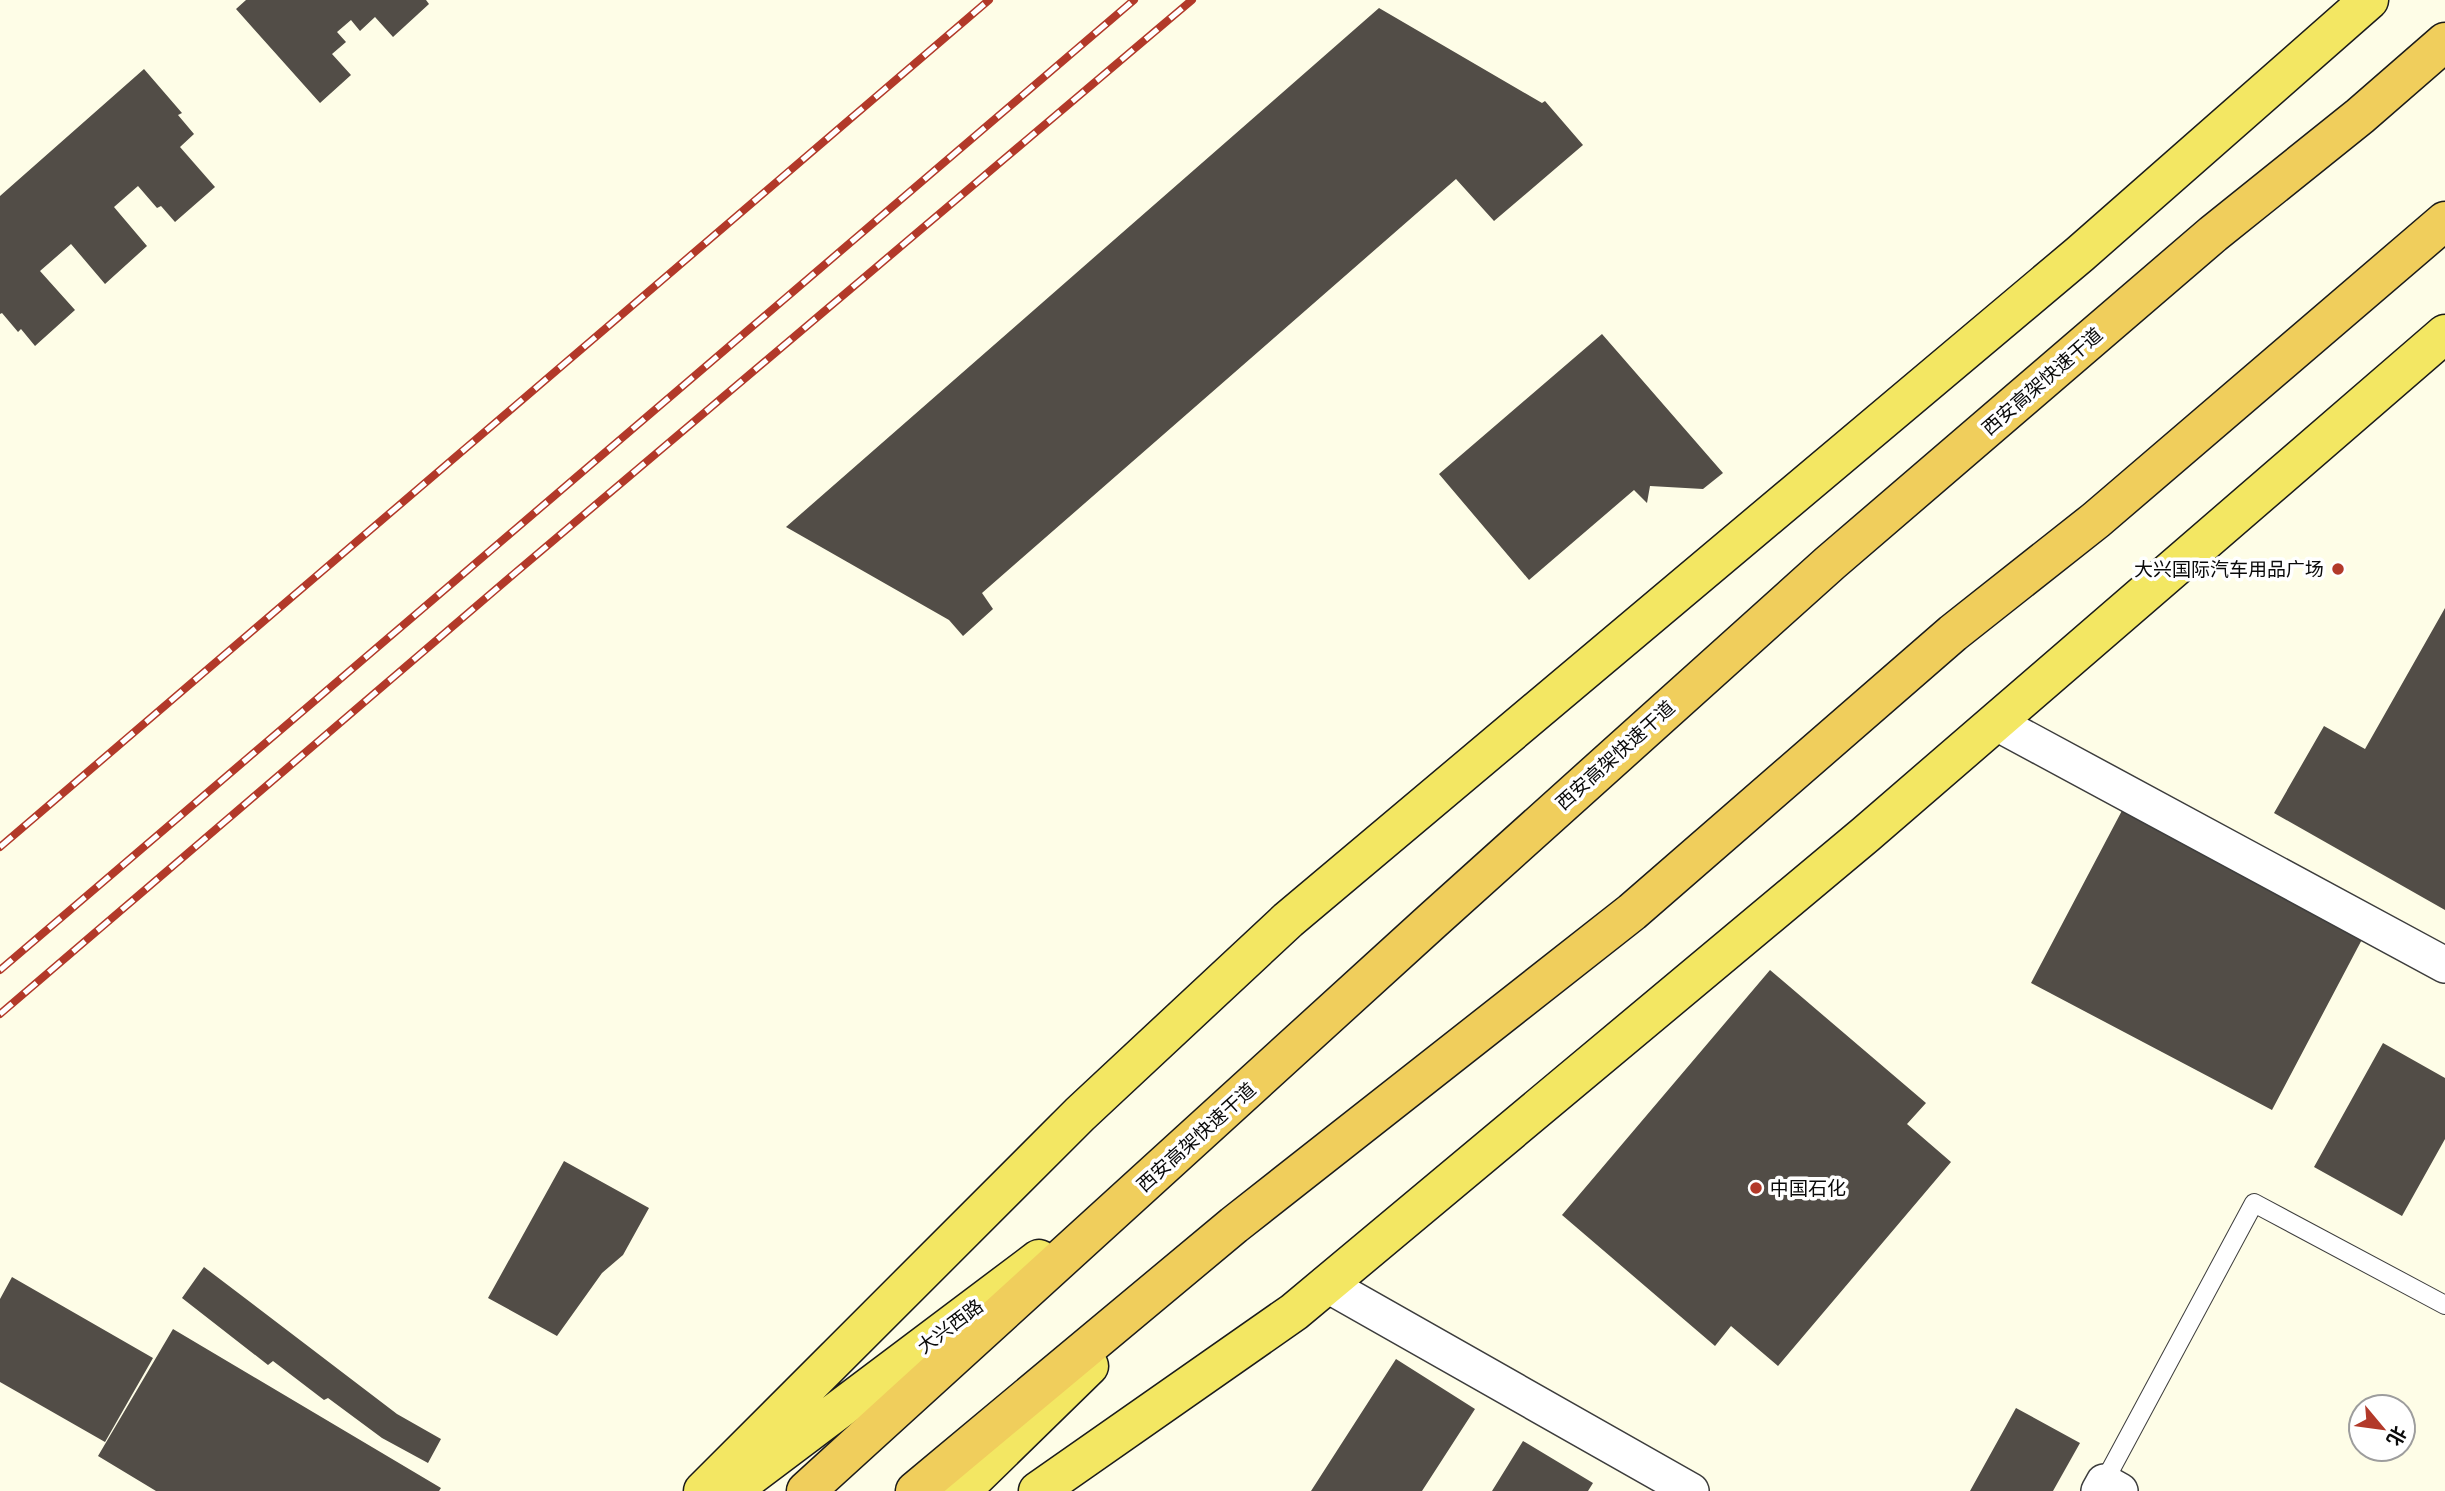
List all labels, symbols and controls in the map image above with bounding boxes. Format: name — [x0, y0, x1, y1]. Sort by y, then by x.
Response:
street label: 西安高架快速干道 — [1978, 324, 2107, 439]
place label: 大兴国际汽车用品广场 — [2134, 559, 2324, 580]
marker: 大兴国际汽车用品广场 — [2330, 561, 2346, 577]
street label: 西安高架快速干道 — [1552, 697, 1679, 814]
street label: 西安高架快速干道 — [1133, 1079, 1260, 1196]
place label: 中国石化 — [1770, 1178, 1846, 1199]
marker: 中国石化 — [1748, 1180, 1764, 1196]
street label: 大兴西路 — [914, 1295, 987, 1358]
north arrow — [2347, 1393, 2417, 1463]
text: 北 — [2383, 1423, 2410, 1449]

